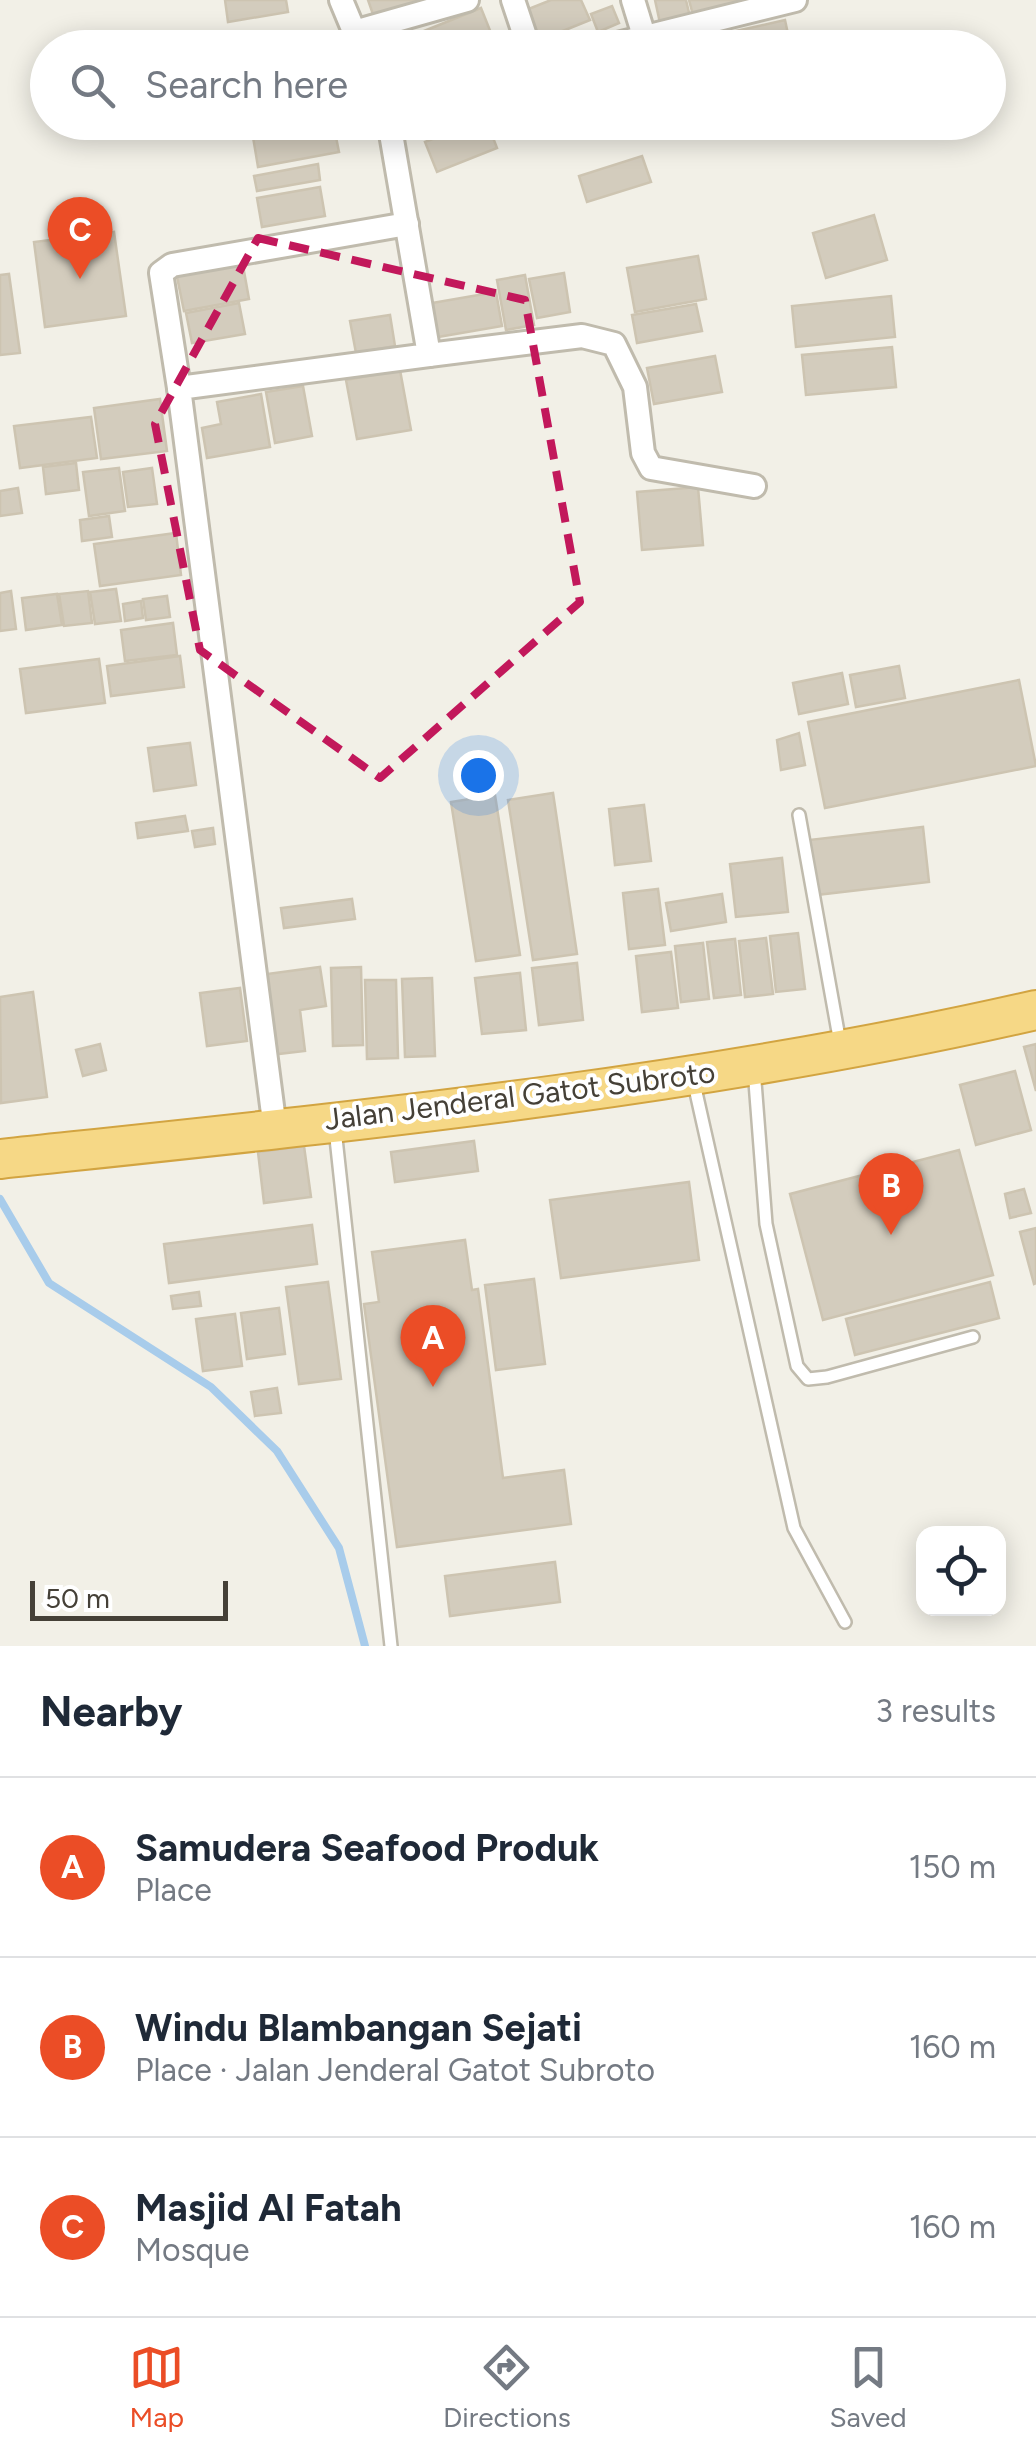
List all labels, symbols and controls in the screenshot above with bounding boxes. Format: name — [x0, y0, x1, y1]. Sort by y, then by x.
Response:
search box — [30, 30, 1006, 140]
icon: search — [65, 58, 120, 113]
text: Search here — [145, 62, 348, 108]
pin: C — [48, 196, 112, 279]
your location — [453, 750, 504, 801]
street label: Jalan Jenderal Gatot Subroto — [323, 1053, 717, 1138]
pin: B — [858, 1152, 924, 1235]
pin: A — [400, 1304, 466, 1387]
map controls — [916, 1526, 1006, 1616]
button: locate — [916, 1526, 1006, 1616]
scale bar — [30, 1576, 228, 1620]
text: 50 m — [45, 1581, 110, 1615]
text: Nearby — [40, 1686, 182, 1737]
text: 3 results — [876, 1692, 996, 1730]
text: Samudera Seafood Produk — [135, 1825, 599, 1871]
text: A — [61, 1848, 84, 1886]
text: 150 m — [909, 1848, 996, 1886]
text: Place — [135, 1871, 212, 1909]
text: Windu Blambangan Sejati — [135, 2005, 582, 2051]
text: B — [63, 2028, 82, 2066]
text: 160 m — [909, 2028, 996, 2066]
text: Place · Jalan Jenderal Gatot Subroto — [135, 2051, 655, 2089]
text: Masjid Al Fatah — [135, 2185, 402, 2231]
text: C — [61, 2208, 84, 2246]
text: 160 m — [909, 2208, 996, 2246]
text: Mosque — [135, 2231, 249, 2269]
tab: Map — [129, 2340, 184, 2434]
tab: Directions — [443, 2340, 571, 2434]
tab: Saved — [829, 2340, 907, 2434]

